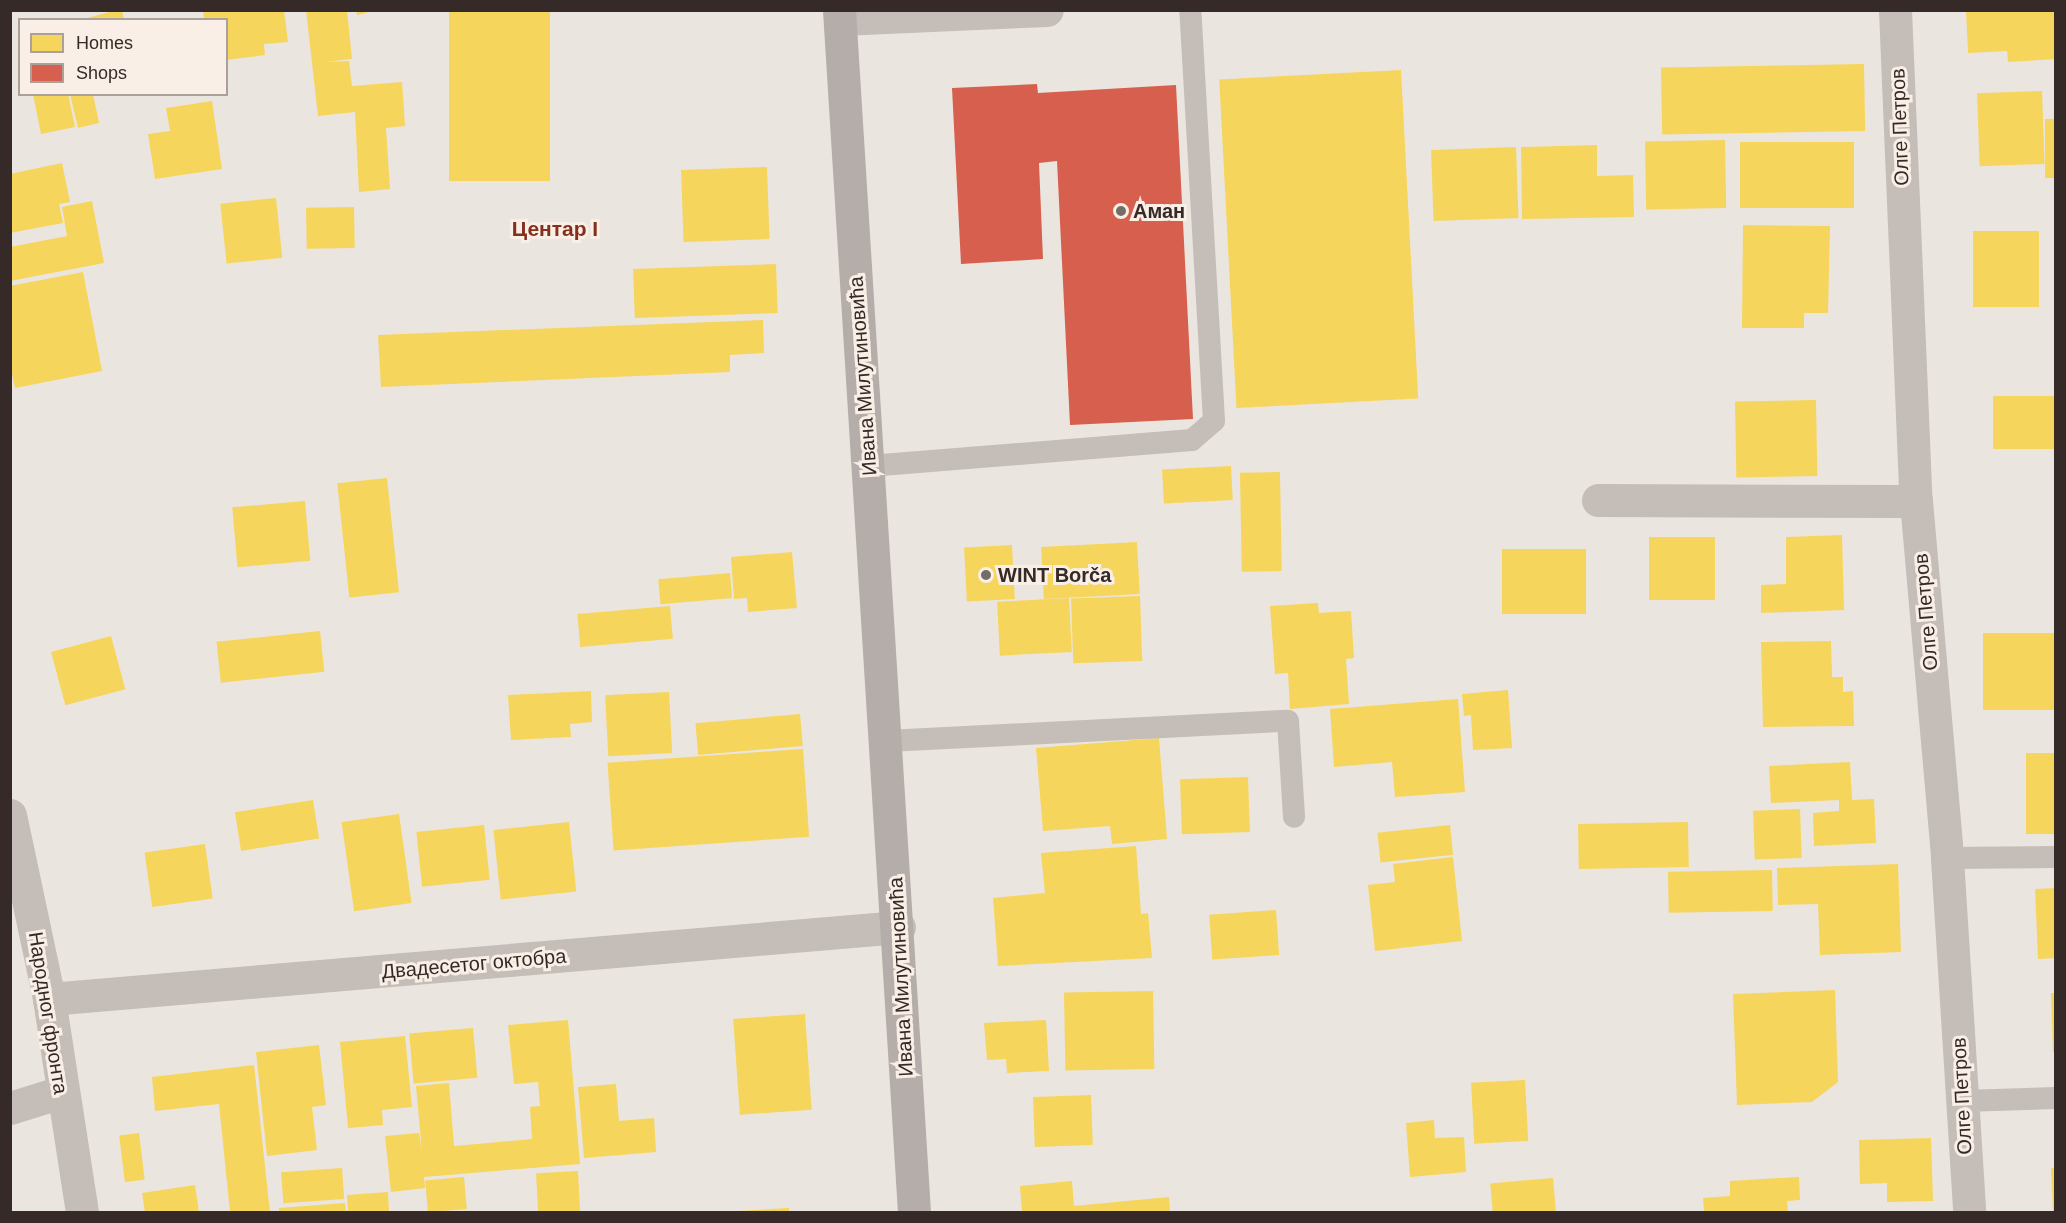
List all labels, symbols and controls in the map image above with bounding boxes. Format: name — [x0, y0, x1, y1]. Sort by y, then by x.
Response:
legend — [18, 18, 228, 96]
text: Homes — [76, 33, 133, 53]
text: Shops — [76, 63, 127, 83]
street label: Олге Петров — [1886, 68, 1914, 186]
place label: Аман — [1133, 199, 1185, 223]
marker: Аман — [1114, 204, 1128, 218]
district label: Центар I — [512, 216, 598, 242]
street label: Ивана Милутиновића — [844, 276, 882, 476]
street label: Олге Петров — [1909, 552, 1943, 672]
place label: WINT Borča — [998, 563, 1111, 587]
marker: WINT Borča — [979, 568, 993, 582]
street label: Ивана Милутиновића — [884, 877, 918, 1077]
street label: Народног фронта — [23, 930, 73, 1096]
street label: Двадесетог октобра — [381, 944, 567, 984]
street label: Олге Петров — [1947, 1037, 1977, 1155]

